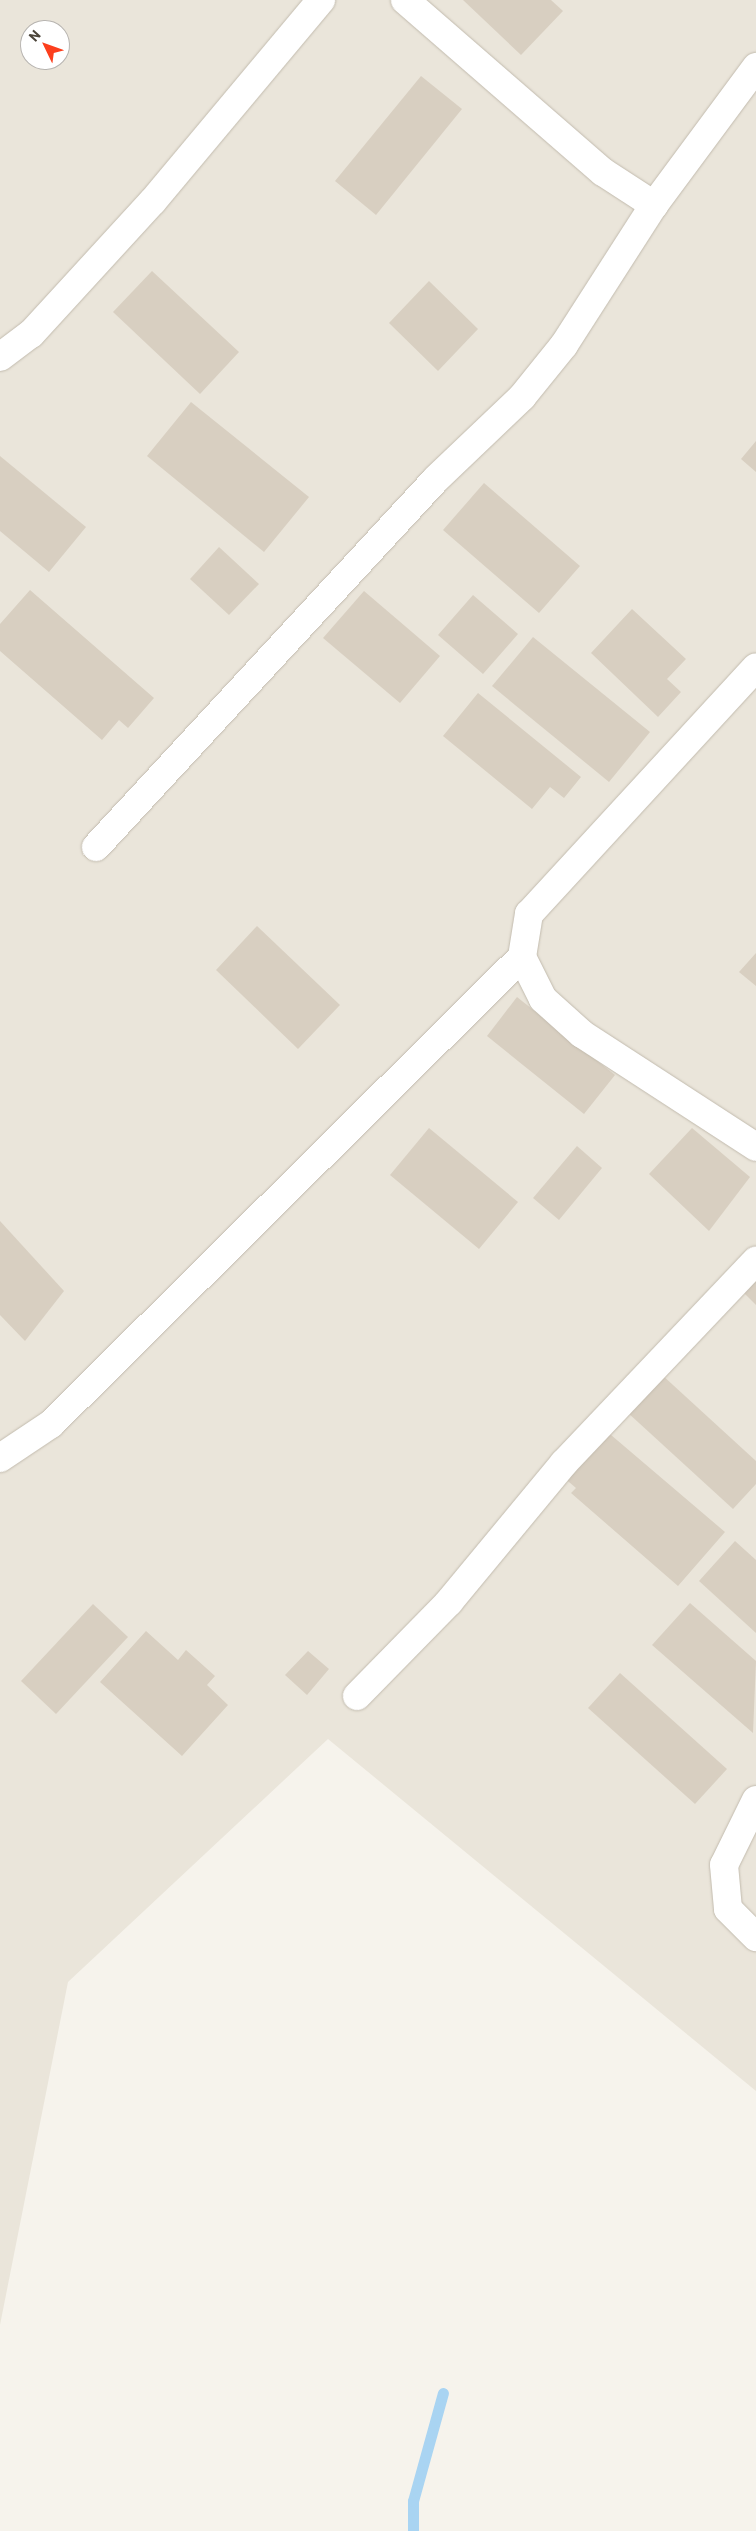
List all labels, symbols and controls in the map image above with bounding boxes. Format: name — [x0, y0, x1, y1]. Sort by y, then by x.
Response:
north arrow — [20, 20, 70, 70]
text: N — [25, 26, 44, 44]

